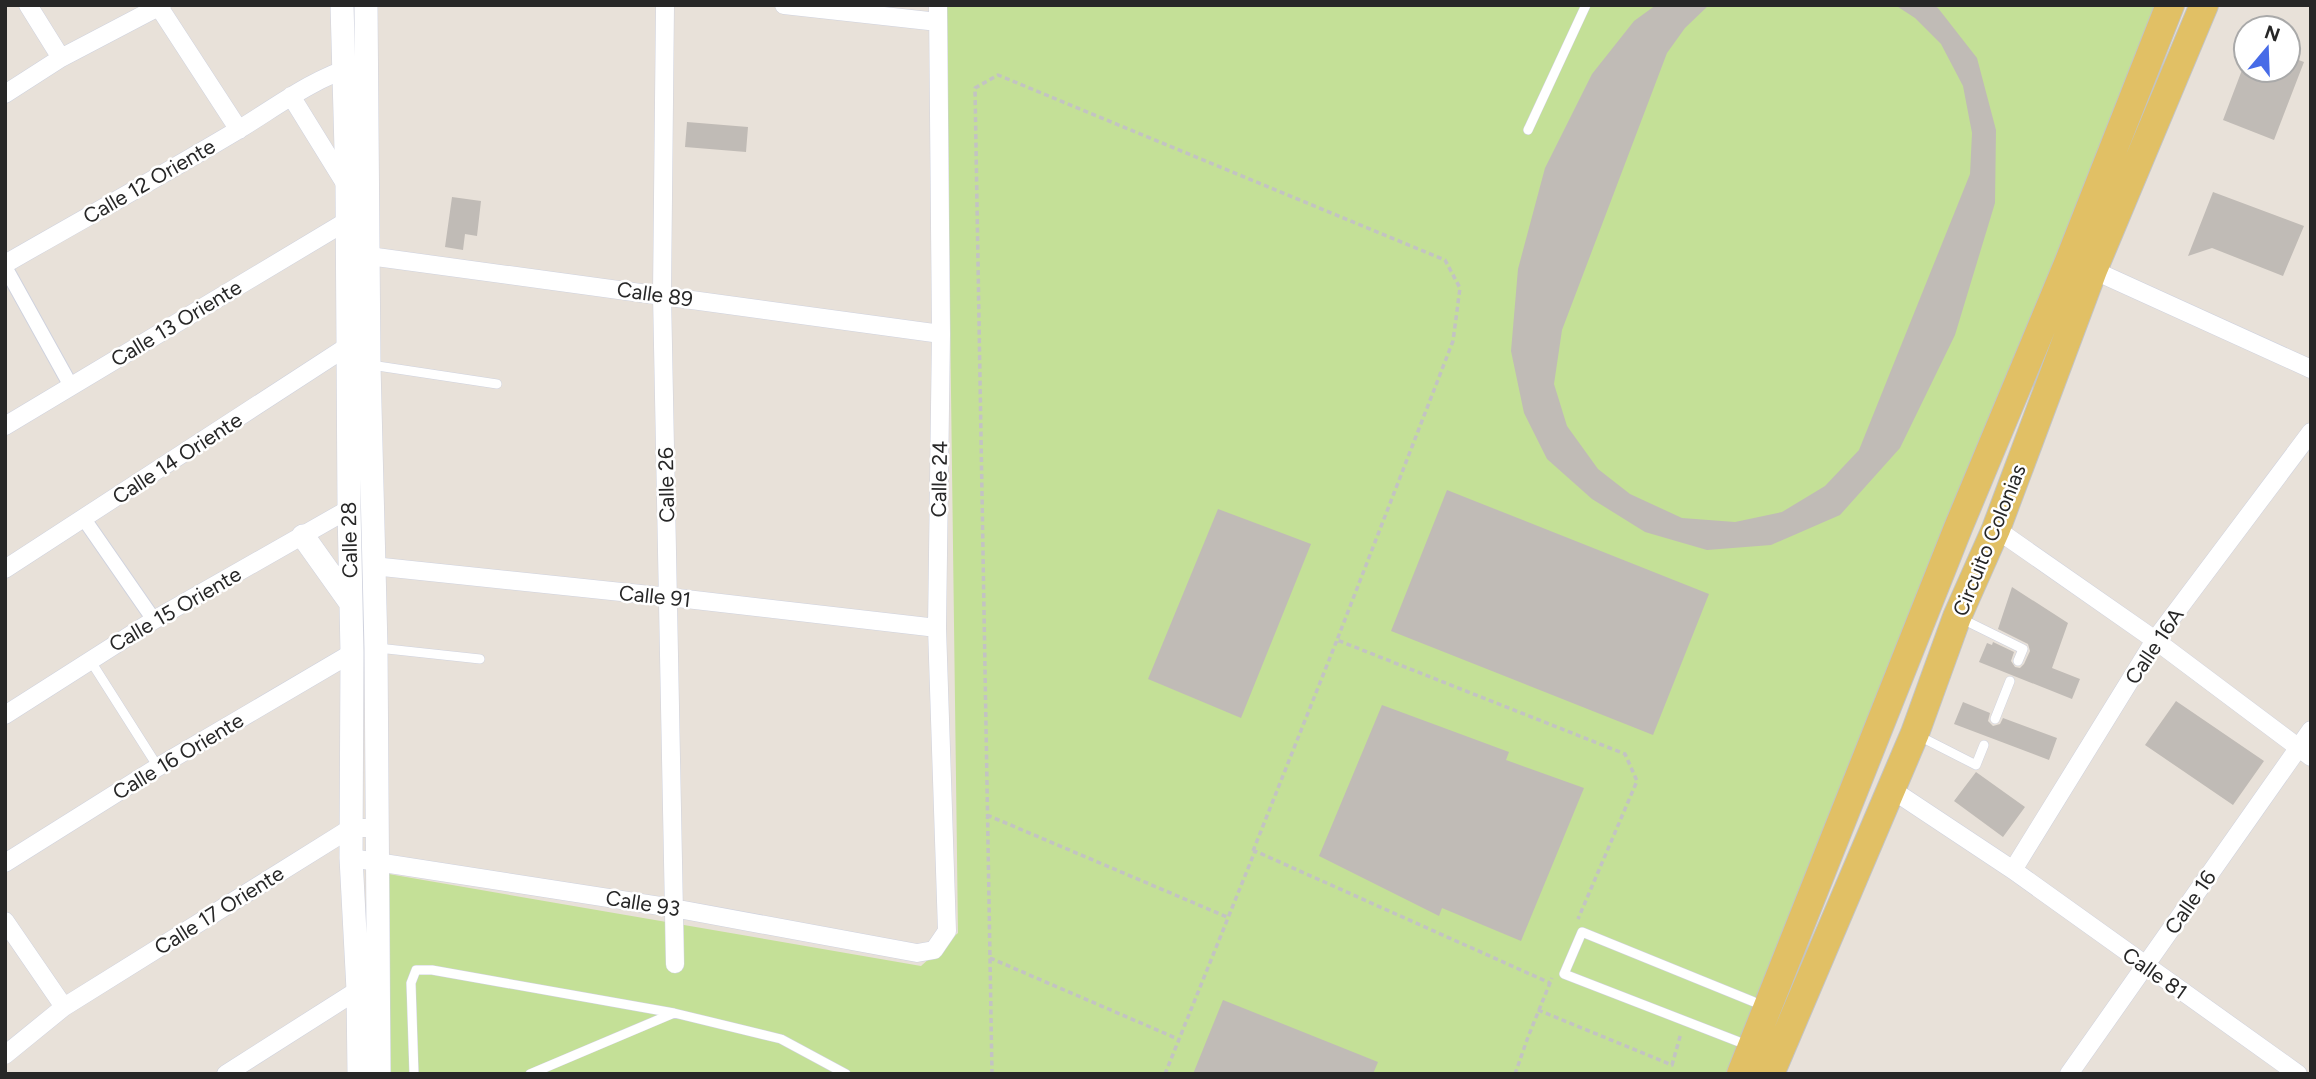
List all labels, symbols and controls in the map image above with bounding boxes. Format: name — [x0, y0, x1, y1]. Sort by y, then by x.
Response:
north arrow — [2232, 14, 2302, 84]
text: N — [2262, 20, 2283, 47]
street label: Calle 12 Oriente — [79, 133, 219, 229]
street label: Calle 13 Oriente — [106, 274, 246, 372]
street label: Calle 89 — [615, 276, 695, 312]
street label: Calle 14 Oriente — [108, 407, 246, 509]
street label: Calle 24 — [926, 441, 952, 517]
street label: Calle 26 — [653, 447, 679, 523]
street label: Circuito Colonias — [1947, 460, 2031, 620]
street label: Calle 28 — [336, 502, 362, 578]
street label: Calle 15 Oriente — [104, 561, 246, 657]
street label: Calle 91 — [618, 580, 692, 612]
street label: Calle 16A — [2119, 603, 2189, 689]
street label: Calle 16 Oriente — [108, 707, 248, 805]
street label: Calle 17 Oriente — [150, 860, 288, 960]
street label: Calle 16 — [2159, 865, 2221, 939]
street label: Calle 93 — [604, 885, 682, 921]
street label: Calle 81 — [2118, 942, 2192, 1004]

